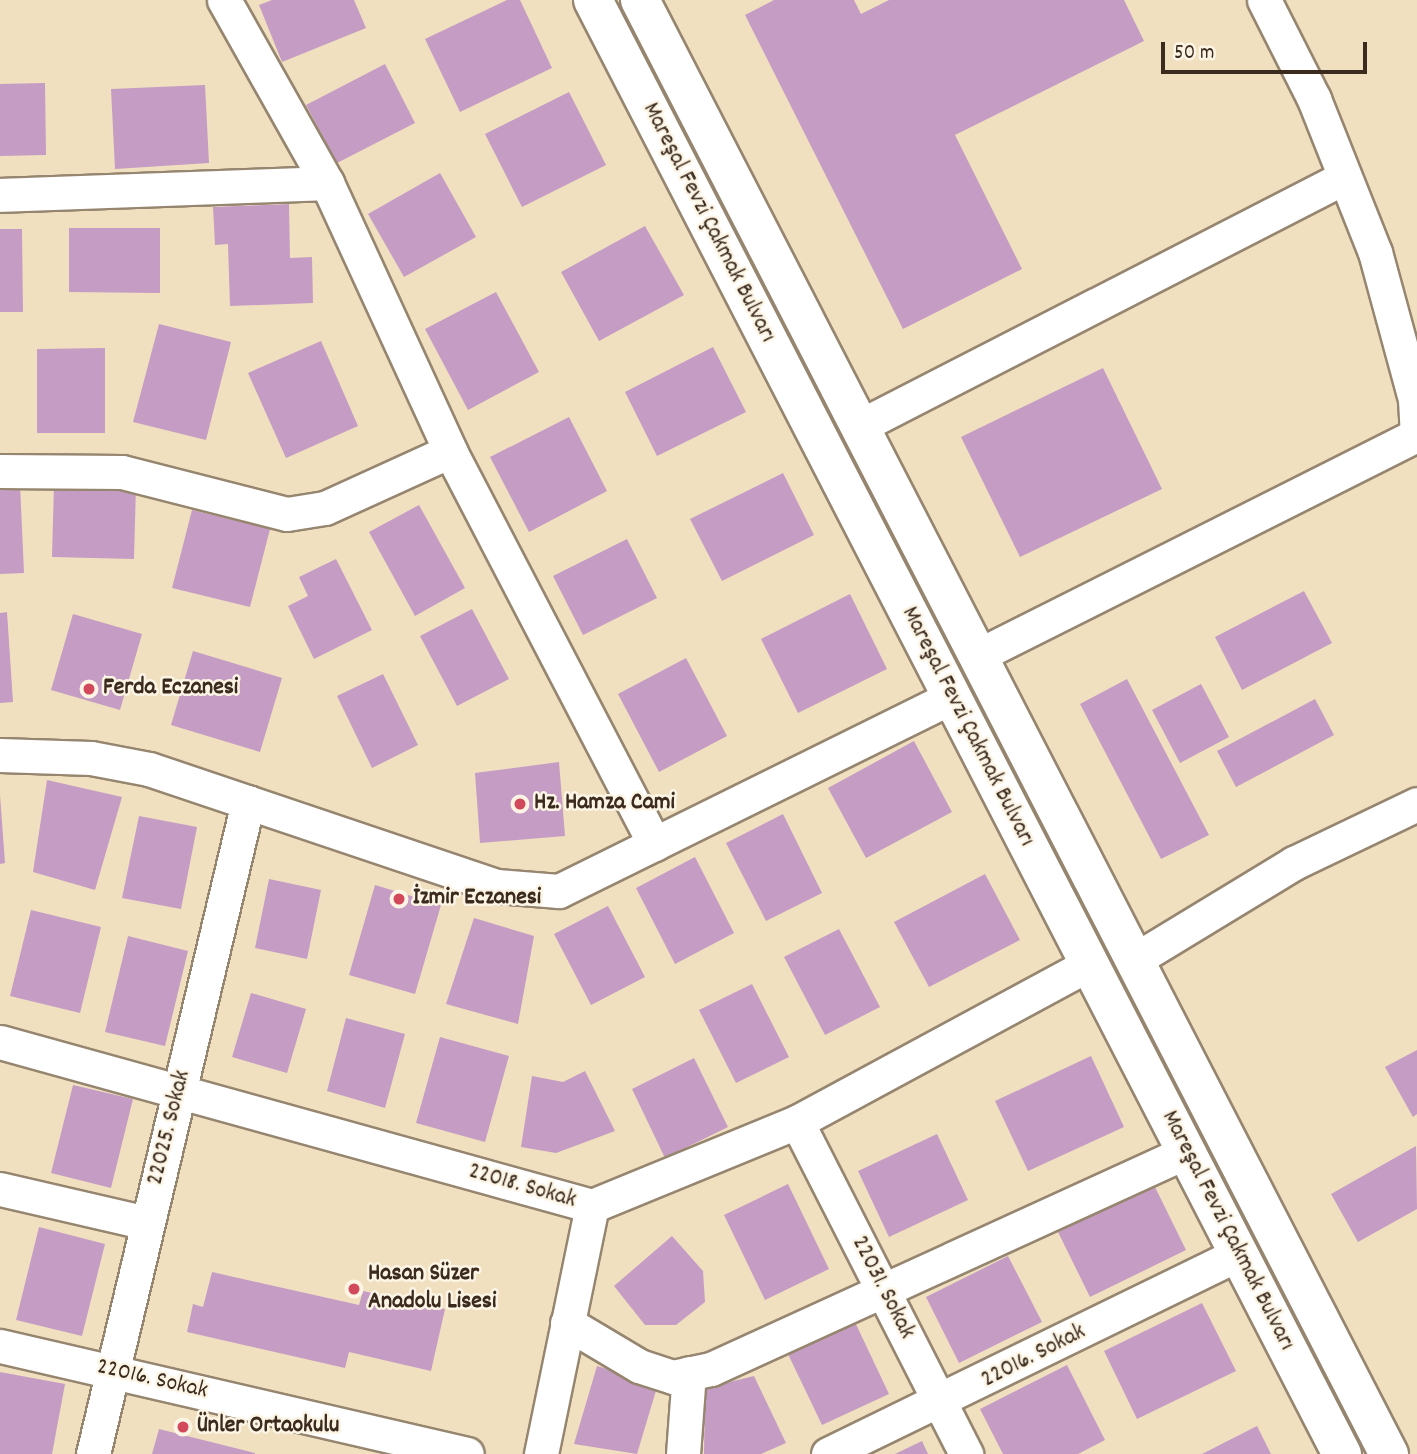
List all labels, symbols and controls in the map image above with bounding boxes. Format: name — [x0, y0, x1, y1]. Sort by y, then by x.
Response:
scale bar — [1165, 28, 1372, 72]
text: 50 m — [1174, 39, 1214, 69]
street label: Mareşal Fevzi Çakmak Bulvarı — [635, 98, 781, 348]
street label: Mareşal Fevzi Çakmak Bulvarı — [894, 602, 1040, 852]
place label: Ferda Eczanesi — [103, 675, 238, 703]
marker: Ferda Eczanesi — [81, 681, 97, 697]
place label: Hz. Hamza Cami — [534, 790, 675, 818]
marker: Hz. Hamza Cami — [512, 796, 528, 812]
place label: İzmir Eczanesi — [413, 885, 541, 913]
marker: İzmir Eczanesi — [391, 891, 407, 907]
street label: 22025. Sokak — [142, 1068, 198, 1188]
street label: Mareşal Fevzi Çakmak Bulvarı — [1154, 1106, 1300, 1356]
street label: 22018. Sokak — [465, 1158, 579, 1216]
street label: 22031. Sokak — [844, 1232, 920, 1344]
place label: Hasan Süzer Anadolu Lisesi — [368, 1261, 496, 1317]
marker: Hasan Süzer Anadolu Lisesi — [346, 1281, 362, 1297]
street label: 22016. Sokak — [977, 1319, 1091, 1395]
street label: 22016. Sokak — [94, 1353, 210, 1407]
place label: Ünler Ortaokulu — [197, 1413, 339, 1441]
marker: Ünler Ortaokulu — [175, 1419, 191, 1435]

